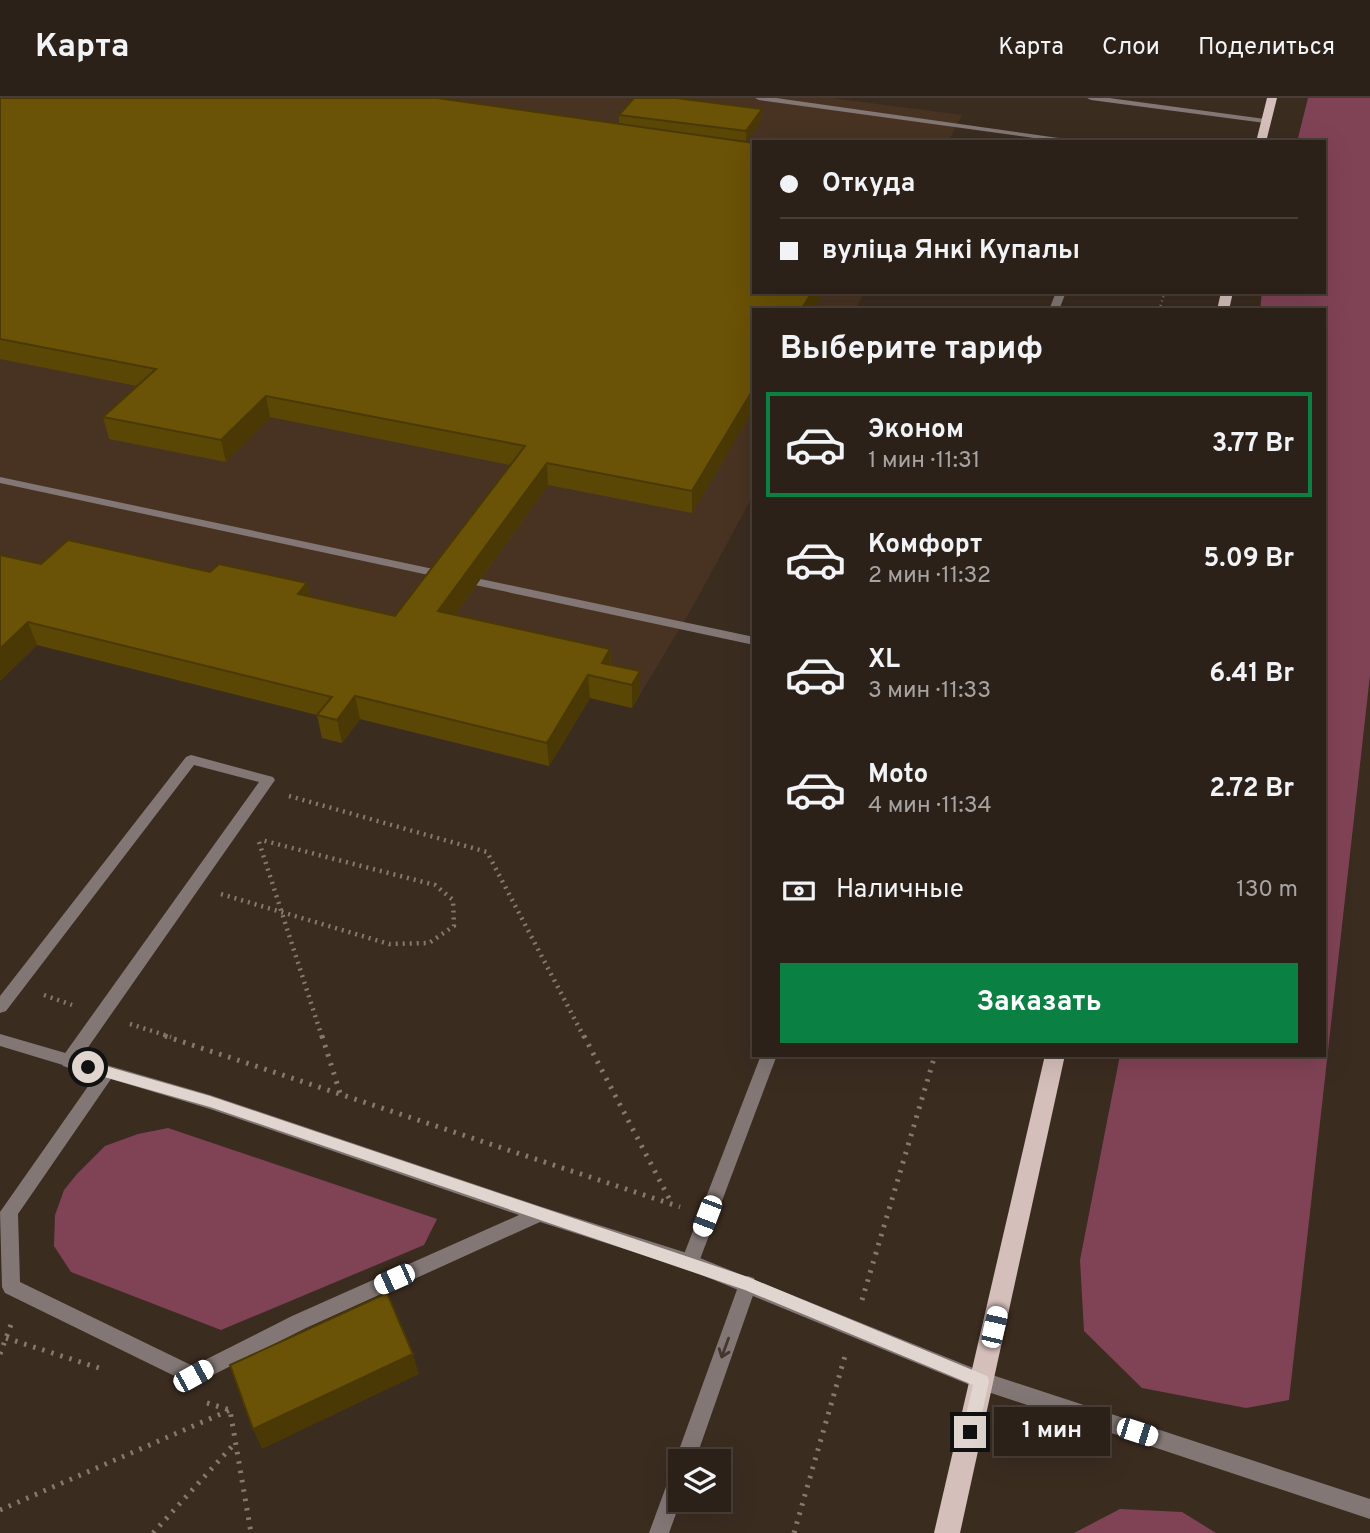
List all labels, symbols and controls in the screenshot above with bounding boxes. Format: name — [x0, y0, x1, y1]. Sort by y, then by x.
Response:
text: Карта — [35, 27, 129, 69]
text: Карта — [998, 33, 1064, 63]
text: Слои — [1102, 33, 1160, 63]
text: Поделиться — [1198, 33, 1335, 63]
text: Откуда — [822, 168, 915, 201]
text: вуліца Янкі Купалы — [822, 235, 1080, 268]
text: Выберите тариф — [780, 330, 1043, 370]
icon: car — [784, 413, 847, 476]
text: Эконом — [868, 414, 964, 447]
text: 3.77 Br — [1212, 428, 1294, 461]
text: 1 мин · 11:31 — [868, 447, 980, 476]
icon: car — [784, 528, 847, 591]
text: Комфорт — [868, 529, 982, 562]
text: 5.09 Br — [1203, 543, 1294, 576]
text: 2 мин · 11:32 — [868, 562, 991, 591]
icon: car — [784, 643, 847, 706]
text: XL — [868, 644, 900, 677]
text: 6.41 Br — [1209, 658, 1294, 691]
text: 3 мин · 11:33 — [868, 677, 991, 706]
icon: car — [784, 758, 847, 821]
text: Moto — [868, 759, 928, 792]
text: 2.72 Br — [1209, 773, 1294, 806]
text: 4 мин · 11:34 — [868, 792, 992, 821]
icon: cash — [780, 872, 818, 910]
text: Наличные — [836, 874, 964, 907]
text: 130 m — [1236, 876, 1298, 905]
button: Заказать — [780, 963, 1298, 1043]
route start — [72, 1051, 104, 1083]
car — [690, 1193, 725, 1239]
car — [371, 1261, 418, 1297]
car — [980, 1304, 1009, 1350]
one-way arrow — [718, 1337, 730, 1359]
car — [170, 1357, 217, 1395]
callout: 1 мин — [995, 1408, 1110, 1456]
route end — [954, 1416, 986, 1448]
car — [1114, 1416, 1161, 1448]
text: 1 мин — [1022, 1417, 1082, 1446]
map controls — [668, 1449, 731, 1512]
button: layers — [668, 1449, 731, 1512]

